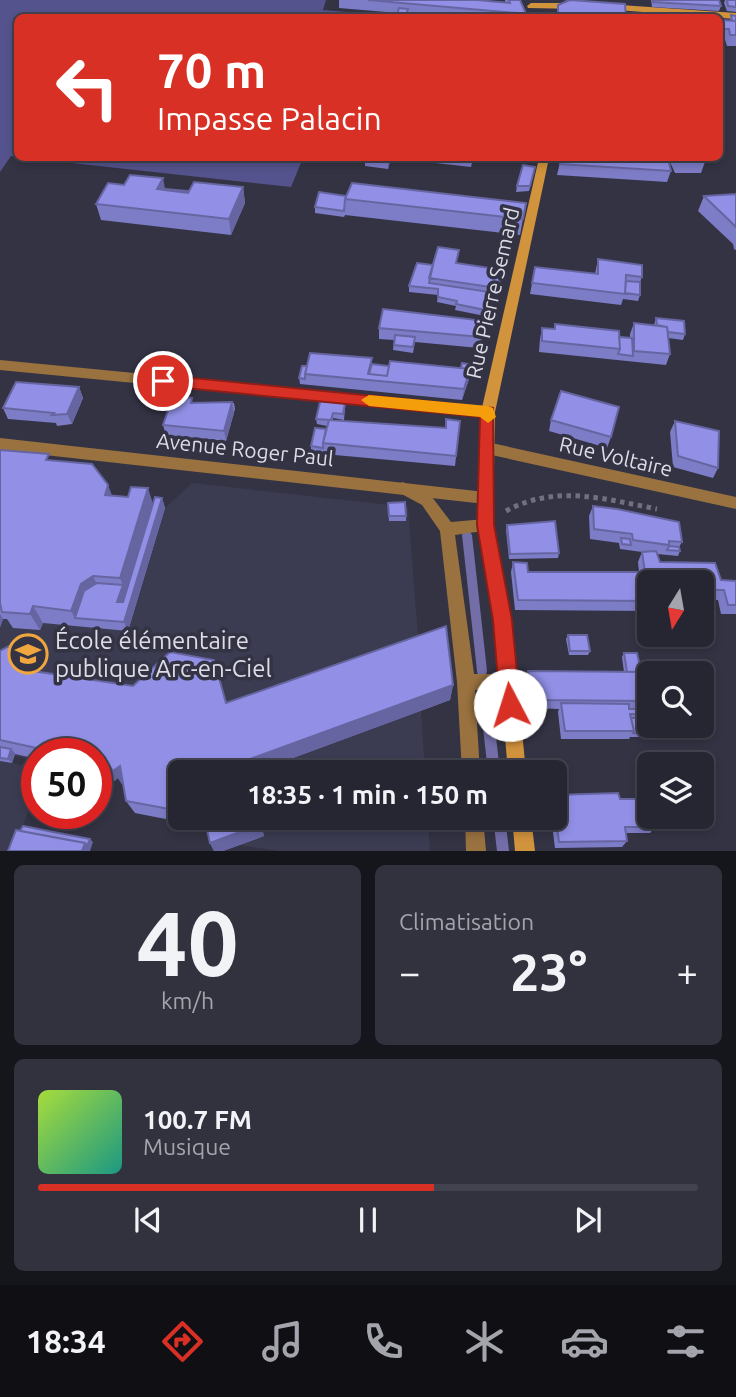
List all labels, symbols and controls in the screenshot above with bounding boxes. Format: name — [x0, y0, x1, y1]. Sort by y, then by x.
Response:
icon: left — [42, 42, 133, 133]
text: 70 m — [157, 42, 266, 97]
text: Impasse Palacin — [157, 100, 382, 136]
street label: Rue Pierre Semard — [461, 205, 523, 381]
pin — [133, 351, 193, 411]
icon: arrive — [144, 362, 182, 400]
street label: Avenue Roger Paul — [155, 428, 335, 470]
street label: Rue Voltaire — [557, 431, 675, 481]
north arrow — [637, 570, 714, 648]
map controls — [637, 570, 714, 829]
place label: École élémentaire publique Arc-en-Ciel — [55, 626, 272, 682]
school or university icon: École élémentaire publique Arc-en-Ciel — [7, 633, 49, 675]
button: search — [637, 661, 714, 738]
position arrow — [473, 668, 547, 742]
speed limit sign: 50 — [21, 738, 112, 829]
button: layers — [637, 752, 714, 829]
text: 18:35 · 1 min · 150 m — [247, 780, 488, 809]
text: 40 — [136, 891, 239, 993]
text: Climatisation — [399, 909, 534, 934]
text: 23° — [510, 943, 587, 1001]
text: − — [399, 951, 420, 993]
text: + — [677, 951, 698, 993]
text: km/h — [161, 988, 214, 1013]
text: 100.7 FM — [143, 1105, 252, 1134]
text: Musique — [143, 1134, 231, 1159]
icon: previous — [129, 1201, 167, 1239]
icon: pause — [349, 1201, 387, 1239]
icon: next — [569, 1201, 607, 1239]
icon: directions — [158, 1317, 207, 1366]
icon: music — [258, 1317, 307, 1366]
icon: phone — [359, 1317, 408, 1366]
icon: climate — [460, 1317, 509, 1366]
icon: car — [560, 1317, 609, 1366]
icon: filters — [661, 1317, 710, 1366]
text: 18:34 — [26, 1323, 106, 1359]

